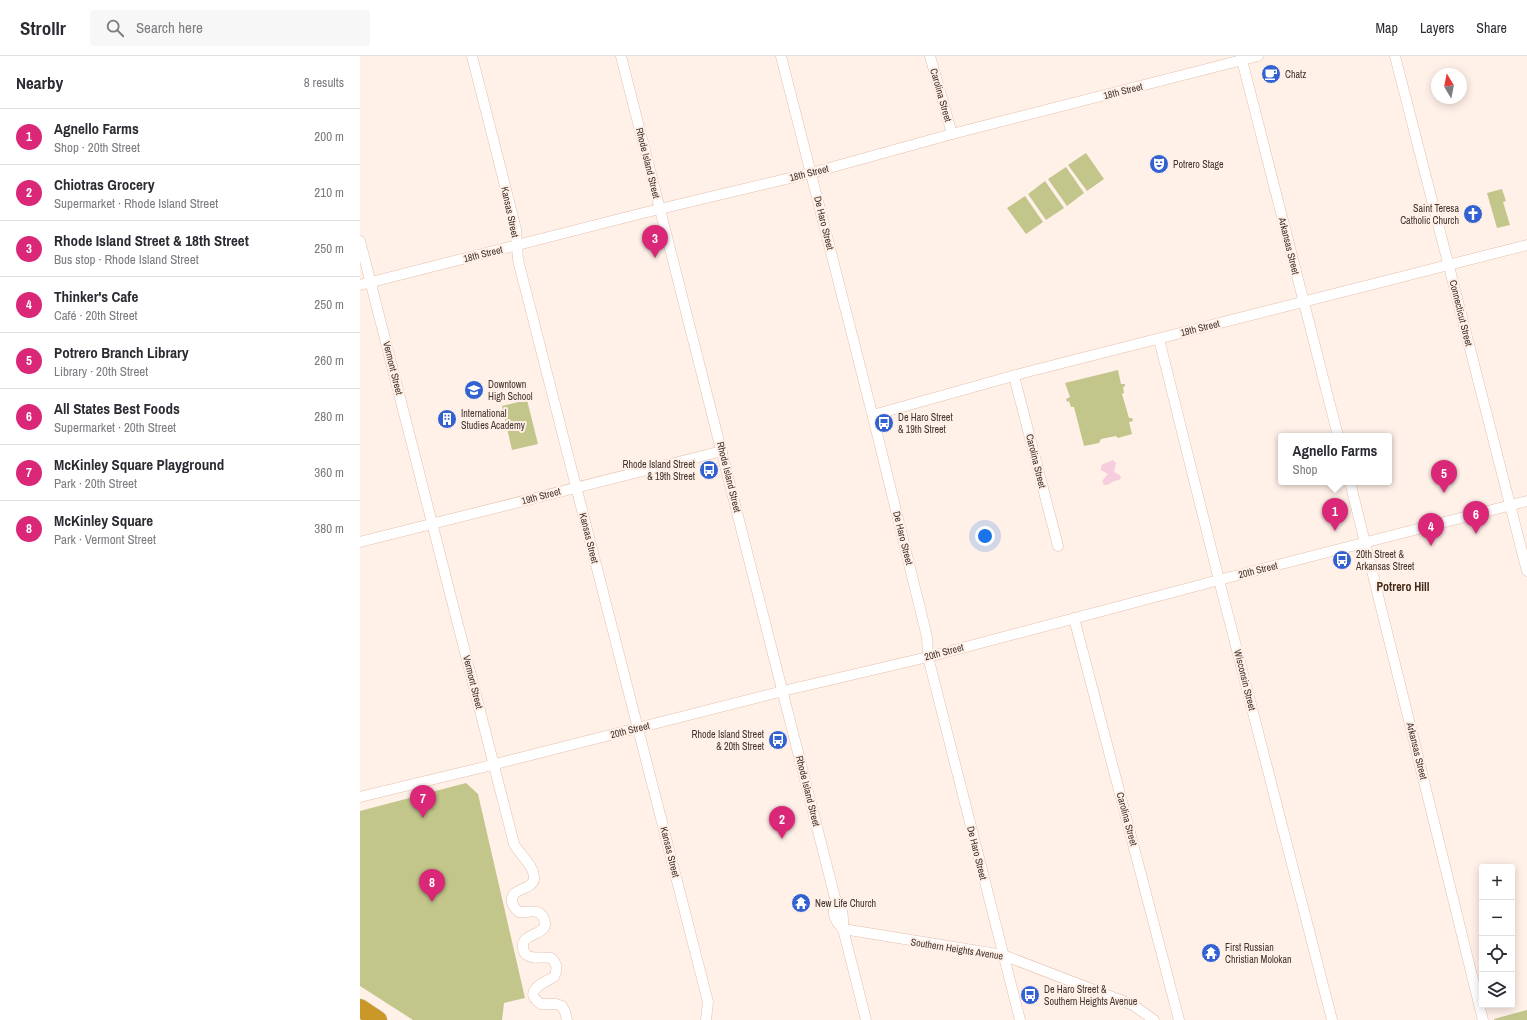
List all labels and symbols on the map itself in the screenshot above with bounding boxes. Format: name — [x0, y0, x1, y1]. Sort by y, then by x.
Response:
cafe icon: Chatz — [1260, 63, 1282, 85]
street label: Carolina Street — [927, 67, 955, 124]
place label: Chatz — [1285, 68, 1306, 81]
north arrow — [1431, 68, 1467, 104]
street label: 18th Street — [1102, 80, 1145, 102]
street label: Rhode Island Street — [633, 126, 663, 200]
theatre icon: Potrero Stage — [1148, 153, 1170, 175]
place label: Potrero Stage — [1173, 158, 1224, 171]
street label: 18th Street — [788, 162, 831, 184]
street label: Kansas Street — [498, 185, 522, 239]
street label: De Haro Street — [811, 195, 837, 252]
place label: Saint Teresa Catholic Church — [1400, 202, 1459, 227]
church icon: Saint Teresa Catholic Church — [1462, 203, 1484, 225]
street label: Arkansas Street — [1275, 215, 1303, 277]
pin: 3 — [642, 225, 668, 258]
street label: 18th Street — [462, 243, 505, 265]
street label: Connecticut Street — [1446, 278, 1476, 348]
street label: 19th Street — [1179, 317, 1222, 339]
street label: Vermont Street — [380, 340, 406, 397]
place label: Downtown High School — [488, 378, 533, 403]
school or university icon: Downtown High School — [463, 379, 485, 401]
place label: International Studies Academy — [461, 407, 526, 432]
building icon: International Studies Academy — [436, 408, 458, 430]
place label: De Haro Street & 19th Street — [898, 411, 953, 436]
bus stop icon: De Haro Street & 19th Street — [873, 412, 895, 434]
street label: Carolina Street — [1023, 433, 1049, 490]
street label: Rhode Island Street — [714, 440, 744, 514]
place label: Rhode Island Street & 19th Street — [623, 458, 696, 483]
bus stop icon: Rhode Island Street & 19th Street — [698, 459, 720, 481]
pin: 5 — [1431, 460, 1457, 493]
street label: 19th Street — [520, 484, 563, 507]
pin: 1 — [1322, 498, 1348, 531]
pin: 6 — [1463, 501, 1489, 534]
street label: De Haro Street — [890, 510, 916, 567]
street label: Kansas Street — [576, 511, 602, 565]
pin: 4 — [1418, 513, 1444, 546]
your location — [975, 526, 995, 546]
place label: 20th Street & Arkansas Street — [1355, 548, 1415, 573]
bus stop icon: 20th Street & Arkansas Street — [1331, 549, 1353, 571]
street label: 20th Street — [1237, 559, 1280, 581]
district label: Potrero Hill — [1376, 579, 1430, 595]
street label: 20th Street — [923, 640, 966, 663]
street label: Wisconsin Street — [1231, 648, 1259, 713]
street label: Vermont Street — [460, 654, 486, 711]
street label: 20th Street — [609, 719, 652, 741]
street label: Arkansas Street — [1403, 720, 1431, 782]
place label: Rhode Island Street & 20th Street — [692, 728, 765, 753]
bus stop icon: Rhode Island Street & 20th Street — [767, 729, 789, 751]
street label: Rhode Island Street — [793, 754, 823, 828]
pin: 7 — [410, 785, 436, 818]
street label: Carolina Street — [1114, 791, 1141, 848]
pin: 2 — [769, 806, 795, 839]
street label: Kansas Street — [657, 825, 683, 879]
street label: De Haro Street — [964, 825, 990, 882]
pin: 8 — [419, 869, 445, 902]
temple icon: New Life Church — [790, 892, 812, 914]
place label: New Life Church — [815, 897, 876, 910]
street label: Southern Heights Avenue — [910, 935, 1005, 963]
place label: First Russian Christian Molokan — [1225, 941, 1292, 966]
temple icon: First Russian Christian Molokan — [1200, 942, 1222, 964]
place label: De Haro Street & Southern Heights Avenue — [1044, 983, 1138, 1008]
bus stop icon: De Haro Street & Southern Heights Avenue — [1019, 984, 1041, 1006]

